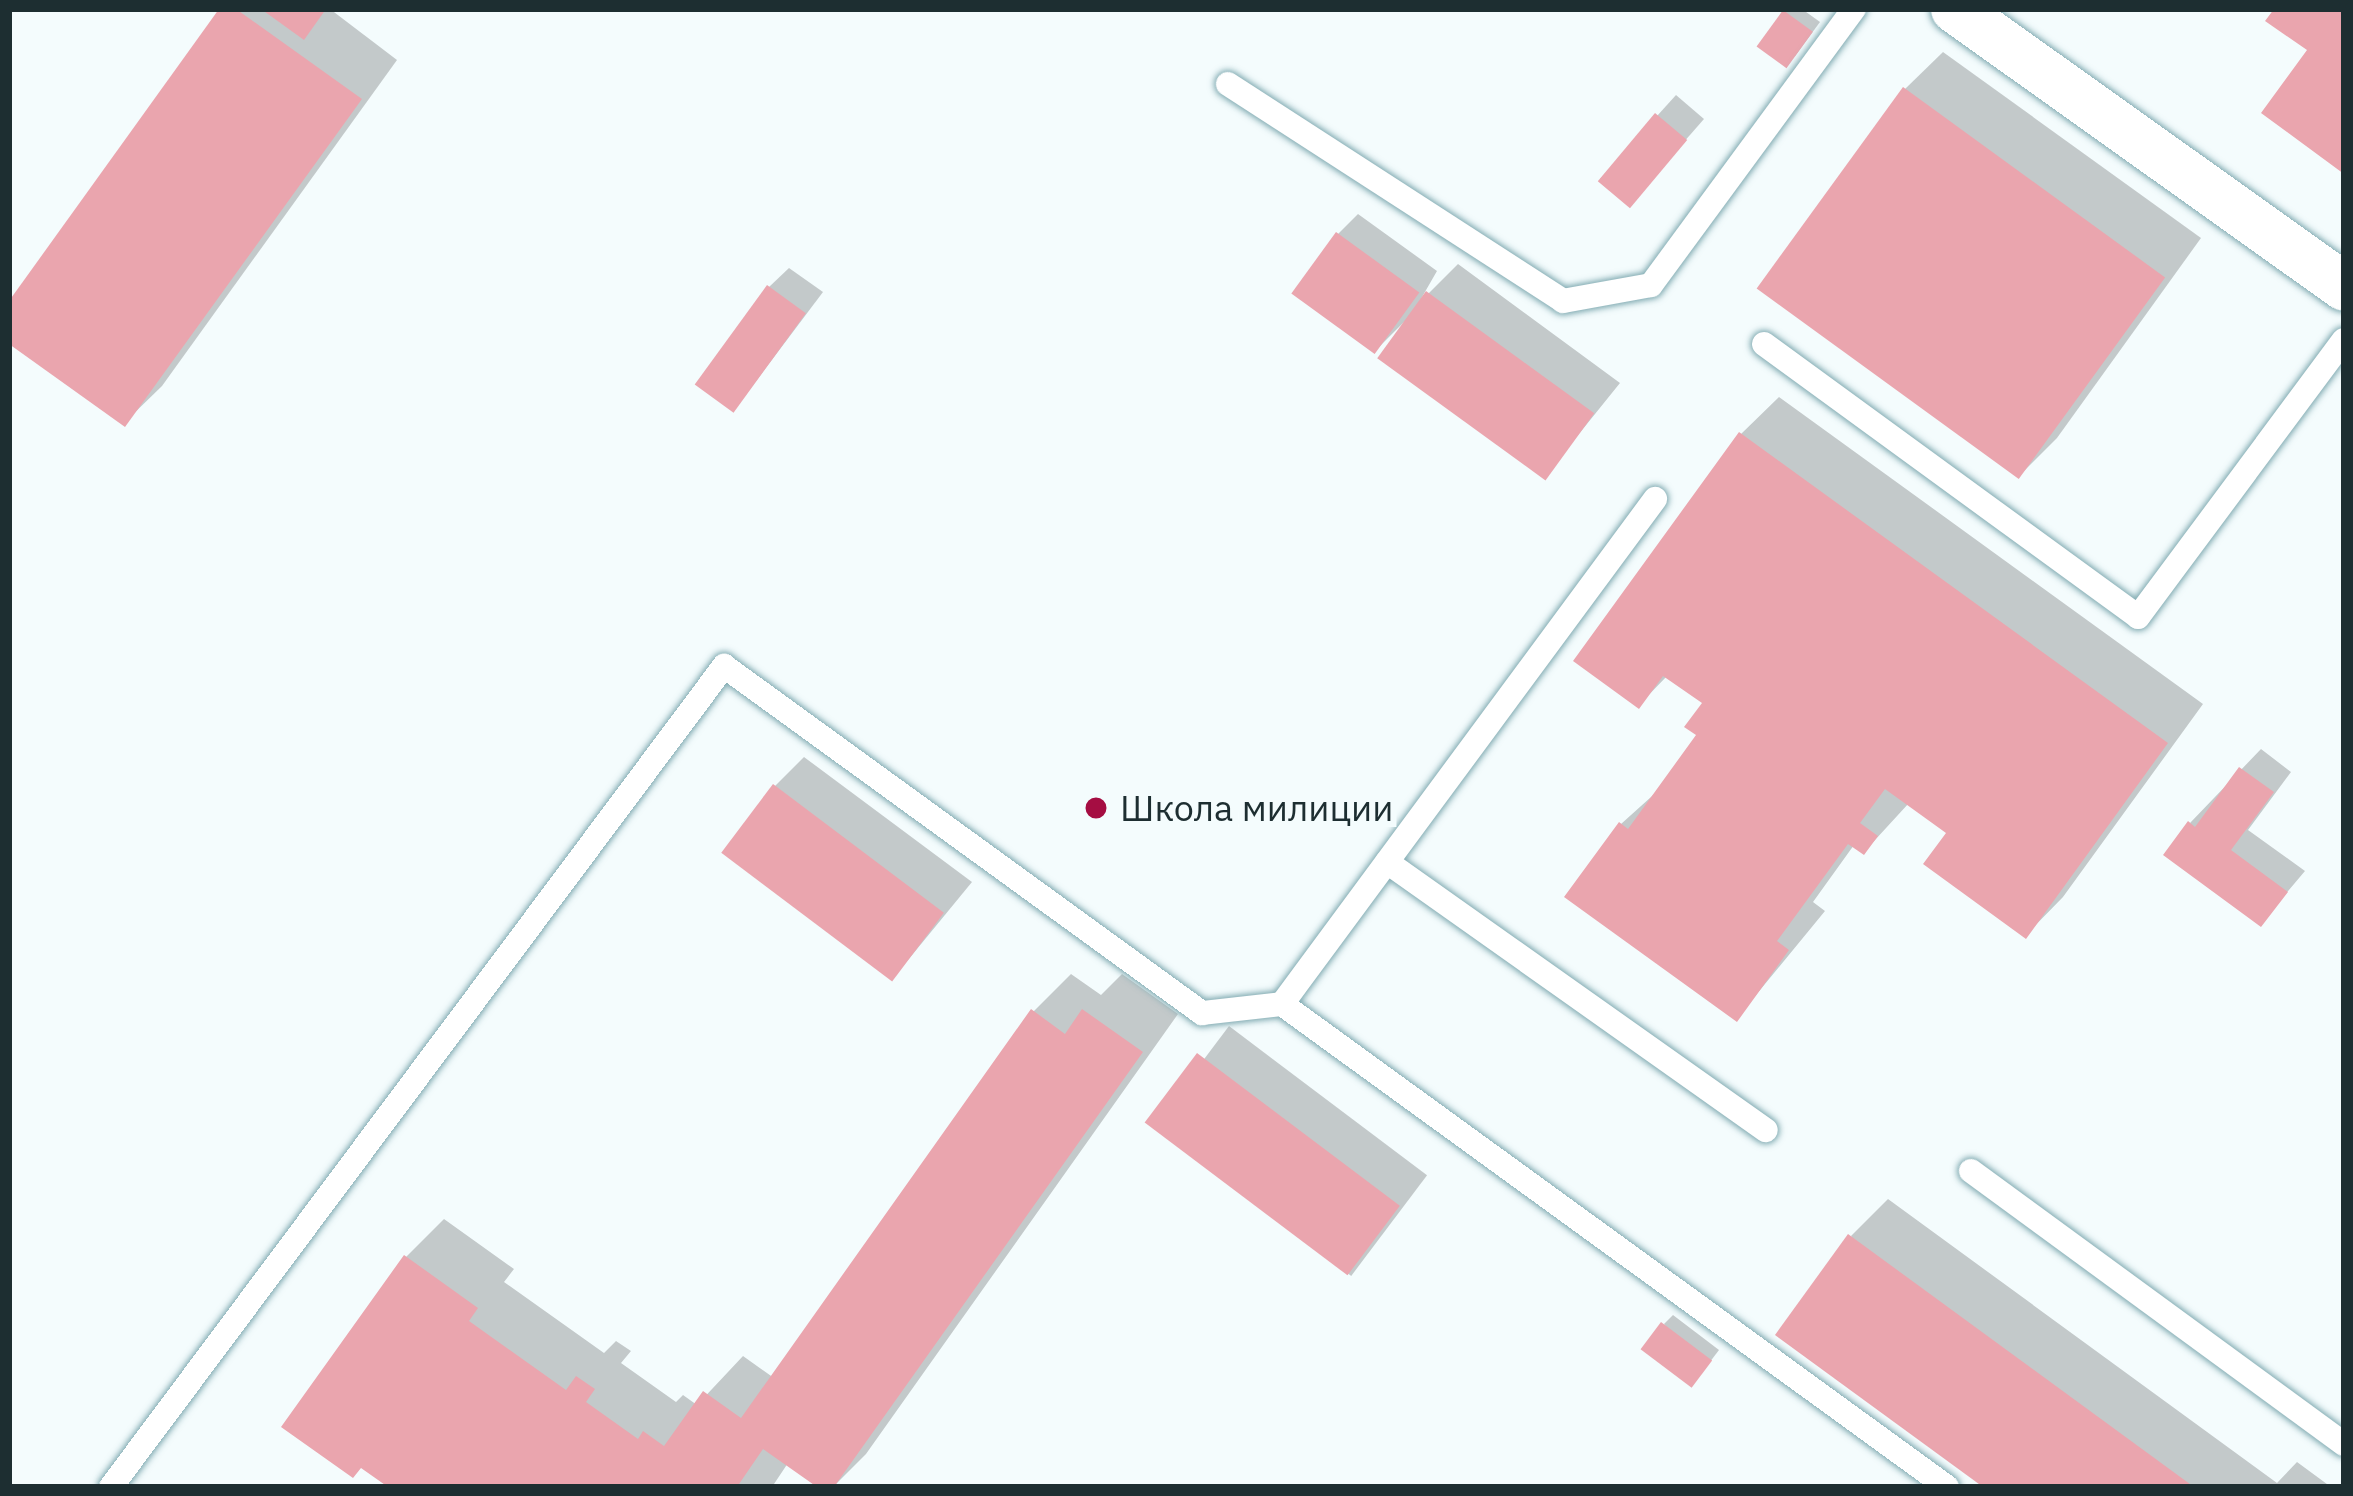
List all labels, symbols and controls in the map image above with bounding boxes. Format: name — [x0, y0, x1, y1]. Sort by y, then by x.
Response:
place label: Школа милиции — [1120, 786, 1393, 830]
marker: Школа милиции — [1083, 795, 1109, 821]

